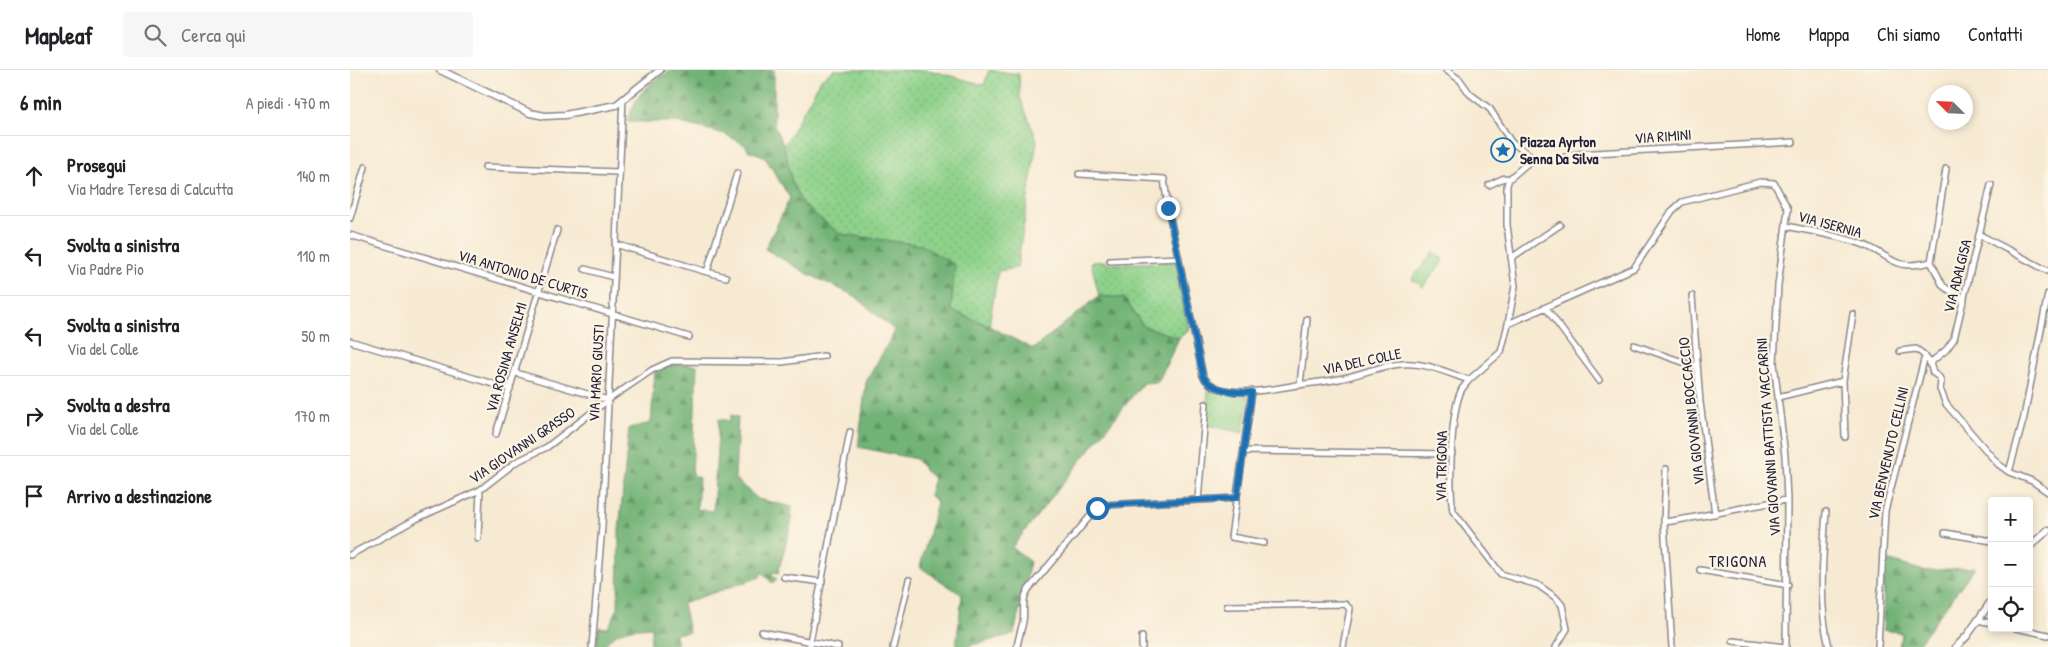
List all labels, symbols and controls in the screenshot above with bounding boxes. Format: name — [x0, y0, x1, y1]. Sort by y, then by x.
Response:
search box — [123, 12, 473, 57]
text: Mapleaf — [25, 19, 93, 51]
icon: search — [141, 21, 169, 49]
text: Cerca qui — [181, 22, 246, 48]
text: Home — [1746, 22, 1781, 47]
text: Mappa — [1809, 22, 1849, 47]
text: Chi siamo — [1877, 22, 1940, 47]
text: Contatti — [1968, 22, 2023, 47]
north arrow — [1928, 85, 1973, 130]
text: 6 min — [20, 88, 62, 117]
text: A piedi · 470 m — [246, 92, 330, 114]
street label: VIA RIMINI — [1634, 124, 1692, 148]
place label: Piazza Ayrton Senna Da Silva — [1520, 131, 1598, 169]
place icon: Piazza Ayrton Senna Da Silva — [1490, 137, 1516, 163]
text: Prosegui — [67, 152, 126, 178]
icon: ahead — [20, 162, 48, 190]
text: 140 m — [296, 165, 330, 187]
text: Via Madre Teresa di Calcutta — [67, 178, 233, 200]
route end — [1157, 197, 1180, 220]
street label: VIA ISERNIA — [1796, 205, 1865, 243]
text: Svolta a sinistra — [67, 232, 179, 258]
street label: VIA ADALGISA — [1938, 236, 1976, 315]
icon: left — [20, 242, 48, 270]
street label: VIA ANTONIO DE CURTIS — [456, 244, 591, 304]
text: 110 m — [297, 245, 330, 267]
text: Via Padre Pio — [67, 258, 144, 280]
street label: VIA ROSINA ANSELMI — [480, 299, 532, 415]
text: Svolta a sinistra — [67, 312, 179, 338]
icon: left — [20, 322, 48, 350]
street label: VIA MARIO GIUSTI — [583, 324, 609, 422]
text: 50 m — [302, 325, 330, 347]
street label: VIA GIOVANNI BOCCACCIO — [1673, 336, 1709, 486]
street label: VIA GIOVANNI BATTISTA VACCARINI — [1751, 337, 1785, 537]
text: Via del Colle — [67, 338, 139, 360]
street label: VIA DEL COLLE — [1321, 342, 1404, 380]
street label: VIA BENVENUTO CELLINI — [1862, 384, 1914, 522]
text: Svolta a destra — [67, 392, 170, 418]
icon: right — [20, 402, 48, 430]
street label: VIA GIOVANNI GRASSO — [465, 402, 579, 488]
text: 170 m — [295, 405, 330, 427]
text: Via del Colle — [67, 418, 139, 440]
street label: VIA TRIGONA — [1430, 430, 1452, 502]
icon: arrive — [20, 482, 48, 510]
text: Arrivo a destinazione — [67, 483, 212, 509]
route start — [1086, 497, 1109, 520]
map controls — [1988, 497, 2033, 632]
button: + — [1988, 497, 2033, 542]
button: − — [1988, 542, 2033, 587]
district label: TRIGONA — [1709, 550, 1767, 572]
button: locate — [1988, 587, 2033, 632]

